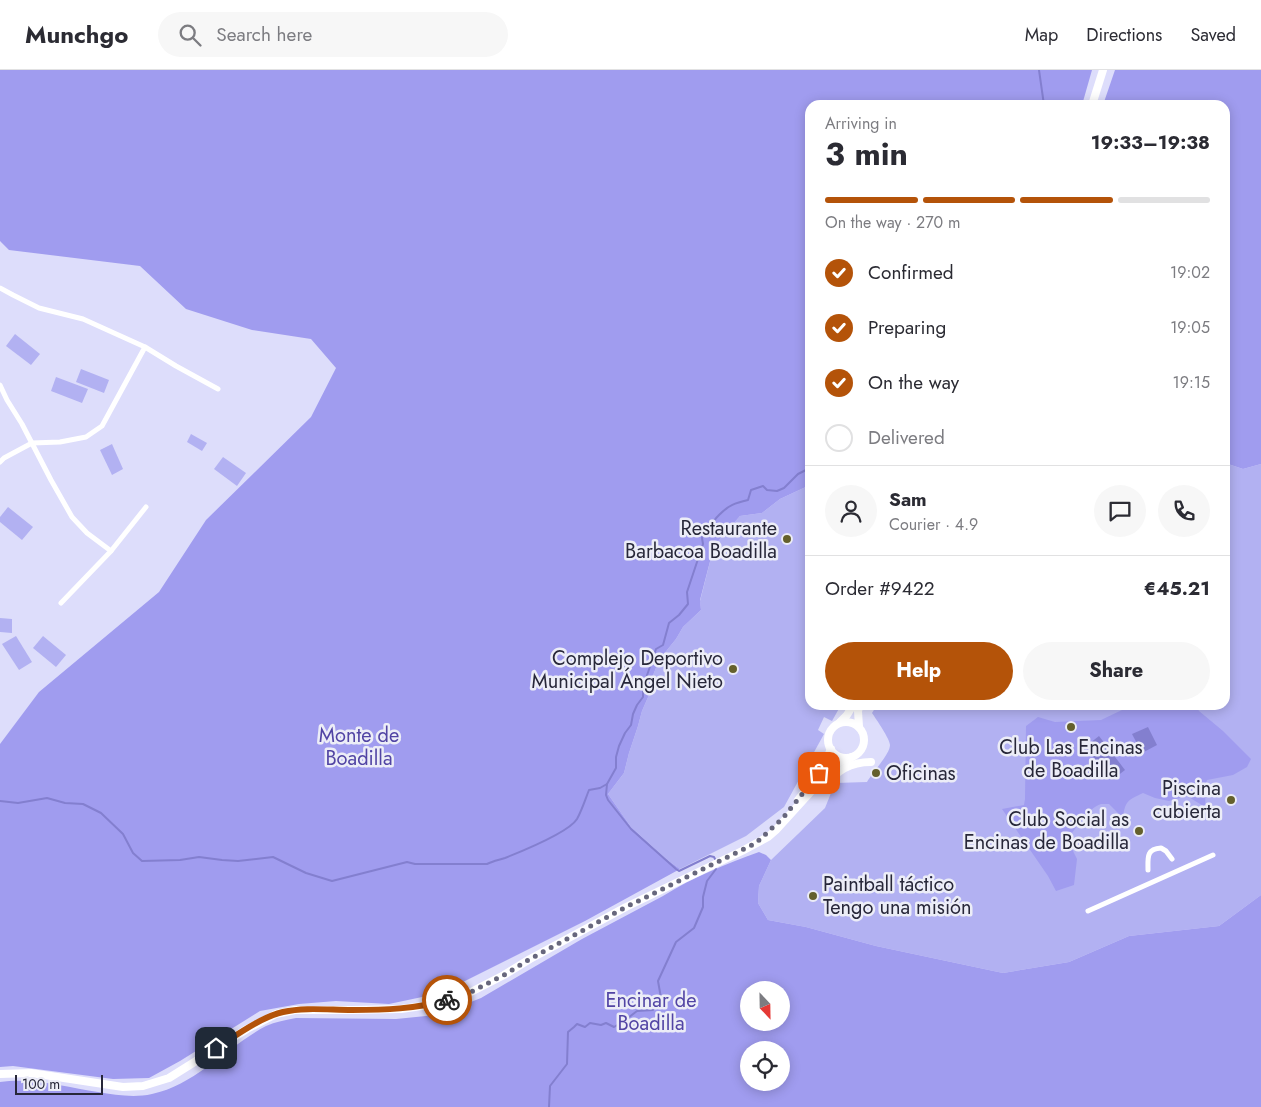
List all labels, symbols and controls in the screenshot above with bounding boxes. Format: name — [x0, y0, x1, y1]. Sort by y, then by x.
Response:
search box — [158, 12, 508, 57]
text: Munchgo — [25, 17, 128, 52]
icon: search — [176, 21, 204, 49]
text: Search here — [216, 21, 312, 48]
text: Map — [1025, 22, 1058, 48]
text: Directions — [1086, 22, 1162, 48]
text: Saved — [1190, 22, 1236, 48]
text: Arriving in — [825, 112, 897, 135]
text: 19:33–19:38 — [1091, 129, 1210, 156]
text: 3 min — [825, 131, 908, 177]
text: On the way · 270 m — [825, 211, 960, 234]
icon: check — [825, 259, 853, 287]
text: Confirmed — [868, 259, 954, 286]
text: 19:02 — [1170, 261, 1210, 284]
icon: check — [825, 314, 853, 342]
text: Preparing — [868, 314, 946, 341]
text: 19:05 — [1170, 316, 1210, 339]
icon: check — [825, 369, 853, 397]
text: On the way — [868, 369, 959, 396]
text: 19:15 — [1173, 371, 1210, 394]
text: Delivered — [868, 424, 945, 451]
button: person — [825, 485, 877, 537]
button: chat — [1094, 485, 1146, 537]
button: phone — [1158, 485, 1210, 537]
text: Sam — [889, 486, 927, 513]
text: Courier · 4.9 — [889, 513, 978, 536]
place label: Restaurante Barbacoa Boadilla — [625, 514, 777, 566]
marker: Restaurante Barbacoa Boadilla — [781, 533, 793, 545]
text: Order #9422 — [825, 575, 935, 602]
text: €45.21 — [1144, 575, 1210, 602]
button: Help — [825, 642, 1013, 700]
button: Share — [1023, 642, 1210, 700]
place label: Complejo Deportivo Municipal Ángel Nieto — [532, 644, 723, 696]
marker: Complejo Deportivo Municipal Ángel Nieto — [727, 663, 739, 675]
park label: Monte de Boadilla — [319, 721, 399, 773]
marker: Club Las Encinas de Boadilla — [1065, 721, 1077, 733]
place label: Club Las Encinas de Boadilla — [999, 733, 1143, 785]
pin — [798, 752, 840, 794]
icon: bag — [805, 759, 833, 787]
place label: Oficinas — [886, 759, 956, 788]
marker: Oficinas — [870, 767, 882, 779]
place label: Piscina cubierta — [1153, 774, 1221, 826]
marker: Piscina cubierta — [1225, 794, 1237, 806]
place label: Club Social as Encinas de Boadilla — [964, 805, 1129, 857]
marker: Club Social as Encinas de Boadilla — [1133, 825, 1145, 837]
place label: Paintball táctico Tengo una misión — [823, 870, 972, 922]
marker: Paintball táctico Tengo una misión — [807, 890, 819, 902]
courier — [422, 975, 472, 1025]
north arrow — [740, 981, 790, 1031]
map controls — [740, 981, 790, 1091]
icon: bike — [433, 986, 461, 1014]
park label: Encinar de Boadilla — [606, 986, 696, 1038]
pin — [195, 1027, 237, 1069]
icon: home — [202, 1034, 230, 1062]
button: locate — [740, 1041, 790, 1091]
scale bar — [15, 1072, 102, 1095]
text: 100 m — [22, 1074, 60, 1094]

